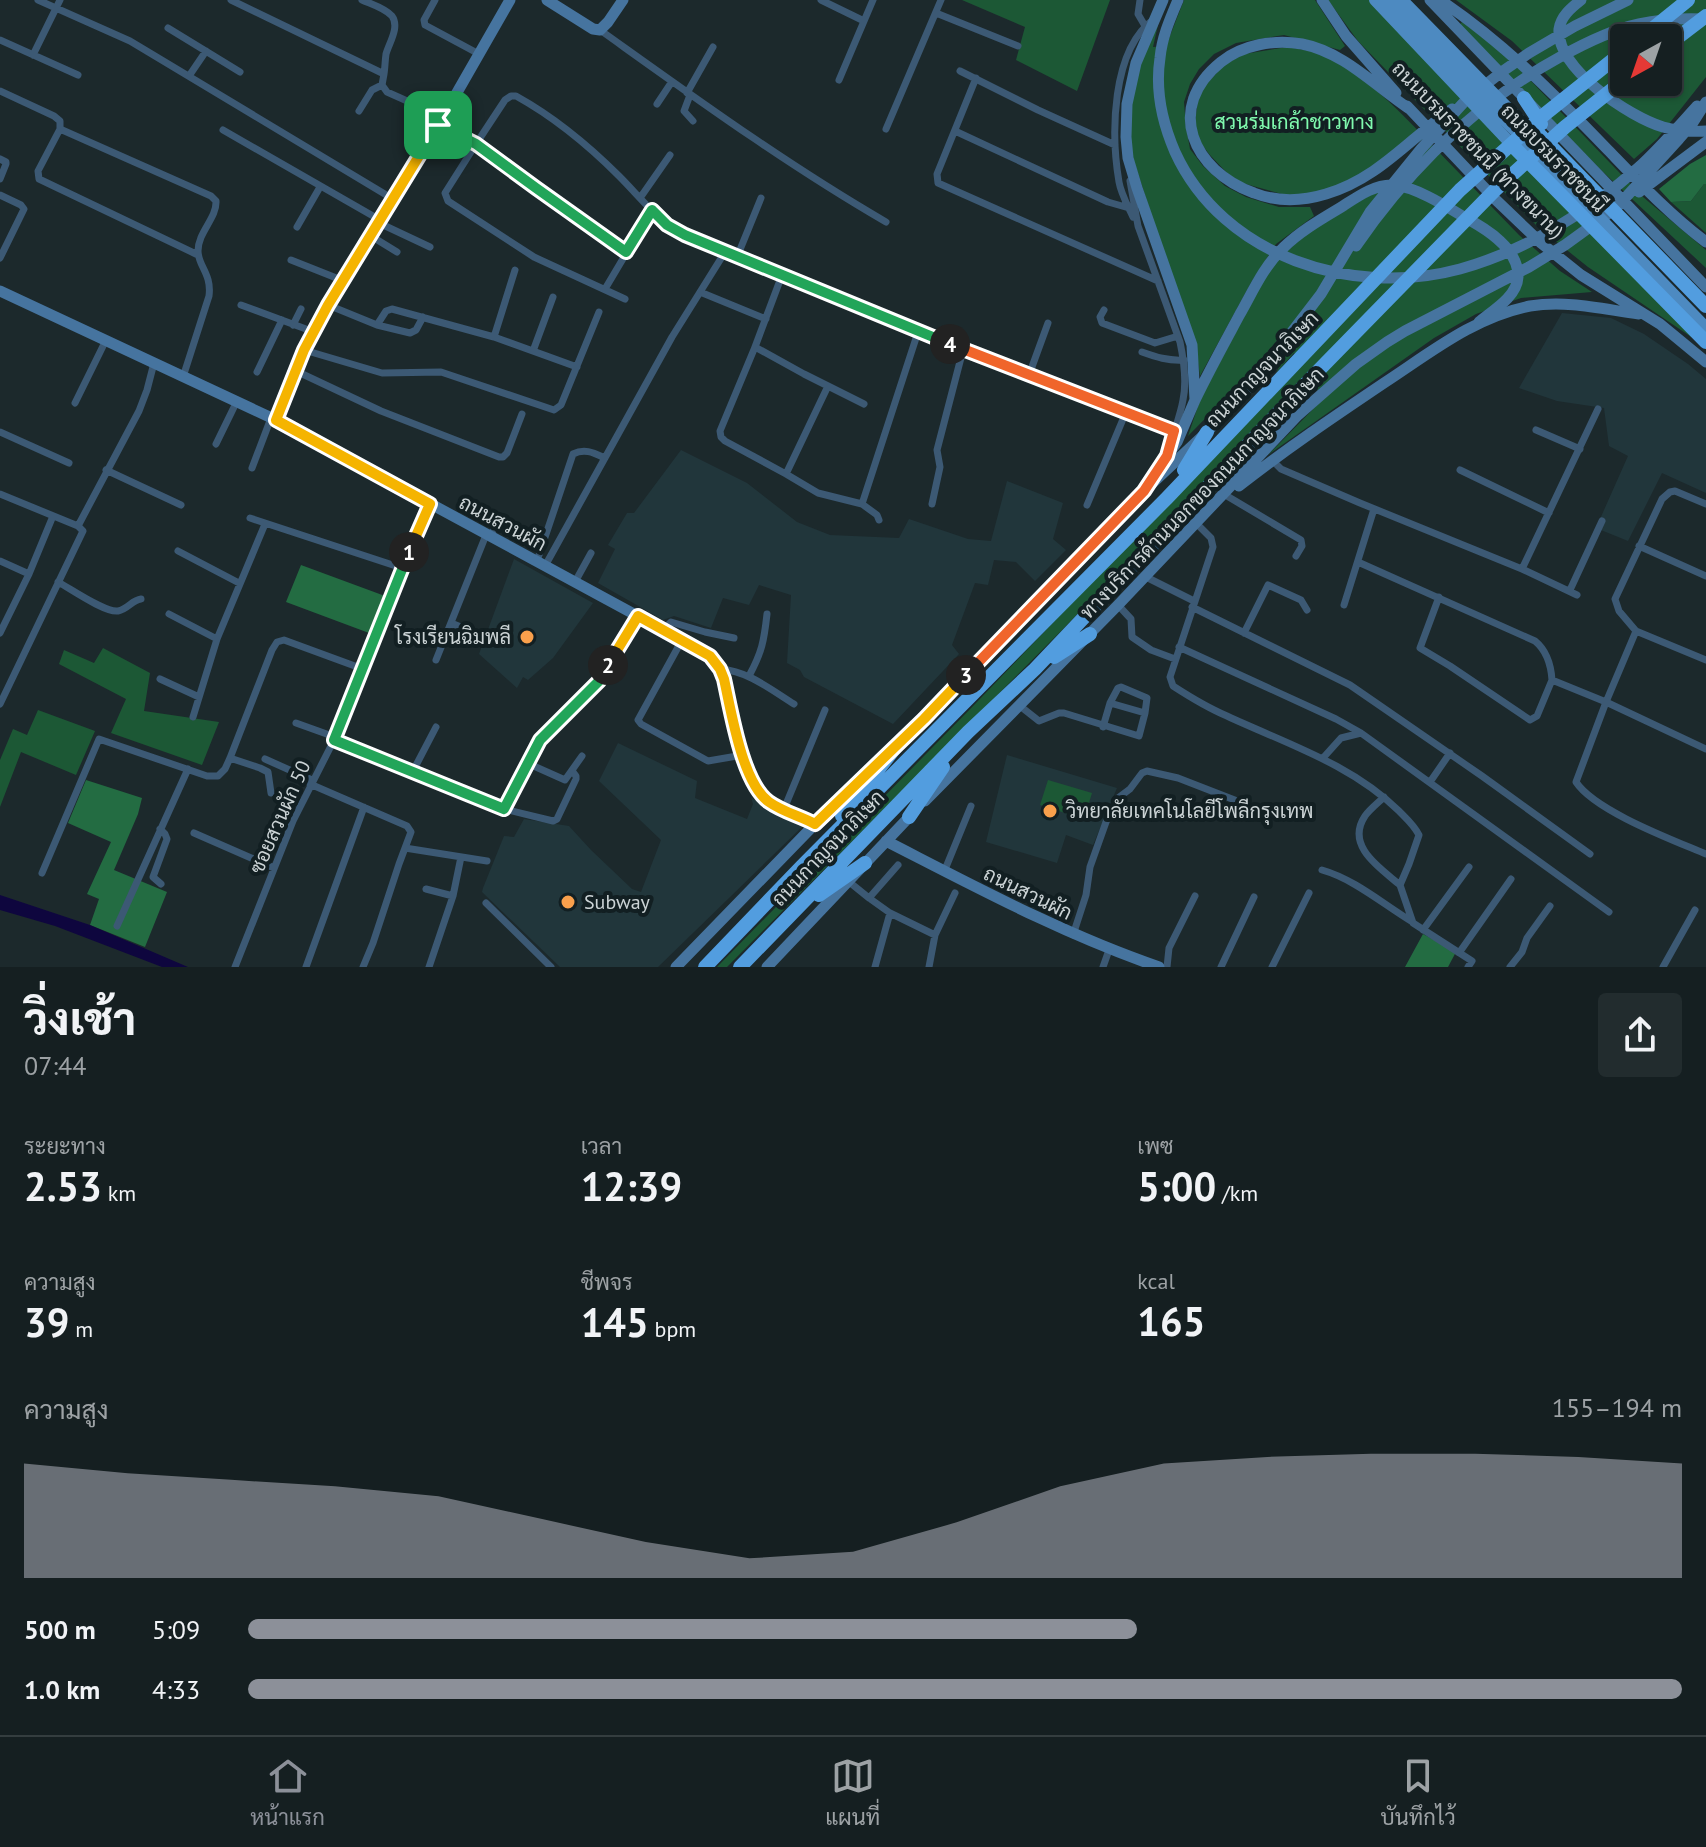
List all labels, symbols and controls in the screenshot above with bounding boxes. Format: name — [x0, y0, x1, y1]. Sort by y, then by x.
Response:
north arrow — [1610, 24, 1682, 96]
map controls — [1610, 24, 1682, 96]
street label: ถนนบรมราชชนนี (ทางขนาน) — [1387, 57, 1569, 243]
pin — [404, 91, 472, 159]
street label: ถนนบรมราชชนนี — [1496, 99, 1612, 217]
icon: arrive — [416, 103, 460, 147]
park label: สวนร่มเกล้าชาวทาง — [1214, 109, 1374, 135]
street label: ถนนกาญจนาภิเษก — [1200, 305, 1324, 433]
pin: 4 — [930, 324, 970, 364]
text: 4 — [944, 330, 956, 358]
street label: ทางบริการด้านนอกของถนนกาญจนาภิเษก — [1074, 362, 1330, 624]
street label: ถนนสวนผัก — [455, 489, 551, 557]
pin: 1 — [389, 532, 429, 572]
text: 1 — [403, 538, 415, 566]
place label: โรงเรียนฉิมพลี — [394, 624, 511, 650]
marker: โรงเรียนฉิมพลี — [518, 628, 536, 646]
pin: 2 — [588, 645, 628, 685]
text: 2 — [602, 651, 614, 679]
pin: 3 — [946, 655, 986, 695]
text: 3 — [960, 661, 972, 689]
street label: ซอยสวนผัก 50 — [243, 756, 317, 878]
street label: ถนนกาญจนาภิเษก — [766, 784, 890, 912]
place label: วิทยาลัยเทคโนโลยีโพลีกรุงเทพ — [1065, 798, 1314, 825]
marker: วิทยาลัยเทคโนโลยีโพลีกรุงเทพ — [1041, 802, 1059, 820]
street label: ถนนสวนผัก — [979, 860, 1077, 926]
place label: Subway — [584, 889, 651, 915]
marker: Subway — [559, 893, 577, 911]
text: วิ่งเช้า — [24, 990, 136, 1047]
button: share — [1598, 993, 1682, 1077]
text: 07:44 — [24, 1049, 86, 1082]
text: ระยะทาง — [24, 1132, 106, 1160]
text: เวลา — [581, 1132, 622, 1160]
text: เพซ — [1137, 1132, 1174, 1160]
text: 2.53 — [24, 1160, 102, 1212]
text: 12:39 — [581, 1160, 682, 1212]
text: 5:00 — [1137, 1160, 1216, 1212]
text: km — [102, 1179, 136, 1207]
text: /km — [1216, 1179, 1258, 1207]
text: kcal — [1137, 1267, 1175, 1295]
text: ความสูง — [24, 1268, 95, 1296]
text: ชีพจร — [581, 1268, 633, 1296]
text: 165 — [1137, 1295, 1205, 1347]
text: 39 — [24, 1296, 69, 1348]
text: 145 — [581, 1296, 649, 1348]
text: m — [69, 1315, 93, 1343]
text: bpm — [649, 1315, 696, 1343]
text: 155–194 m — [1552, 1391, 1682, 1424]
text: ความสูง — [24, 1393, 108, 1426]
text: 500 m — [24, 1613, 96, 1646]
text: 5:09 — [152, 1613, 200, 1646]
text: 1.0 km — [24, 1673, 100, 1706]
text: 4:33 — [152, 1673, 200, 1706]
tab: หน้าแรก — [250, 1754, 325, 1831]
tab: แผนที่ — [825, 1754, 880, 1831]
tab: บันทึกไว้ — [1381, 1754, 1456, 1831]

